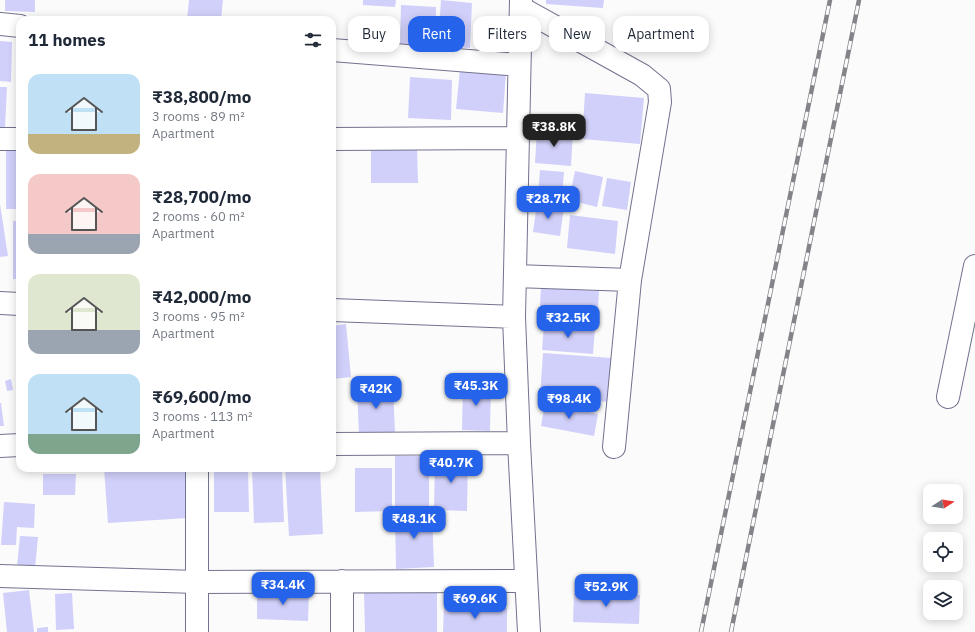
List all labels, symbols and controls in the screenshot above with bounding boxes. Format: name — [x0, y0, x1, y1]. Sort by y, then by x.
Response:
chip: Buy — [348, 16, 400, 52]
chip: Rent — [408, 16, 465, 52]
chip: Filters — [473, 16, 541, 52]
chip: New — [549, 16, 605, 52]
chip: Apartment — [613, 16, 709, 52]
text: 11 homes — [28, 29, 105, 51]
icon: filters — [302, 29, 324, 51]
text: ₹38,800/mo — [152, 86, 251, 108]
icon: home — [60, 90, 108, 138]
text: 3 rooms · 89 m² — [152, 108, 245, 125]
pin: ₹38.8K — [521, 114, 587, 148]
text: ₹38.8K — [532, 118, 576, 135]
text: Apartment — [152, 125, 215, 142]
text: ₹28,700/mo — [152, 186, 251, 208]
pin: ₹28.7K — [515, 186, 581, 220]
icon: home — [60, 190, 108, 238]
text: ₹28.7K — [526, 190, 570, 207]
text: 2 rooms · 60 m² — [152, 208, 245, 225]
text: Apartment — [152, 225, 215, 242]
text: ₹42,000/mo — [152, 286, 251, 308]
icon: home — [60, 290, 108, 338]
pin: ₹32.5K — [535, 305, 601, 339]
text: 3 rooms · 95 m² — [152, 308, 245, 325]
text: ₹32.5K — [546, 309, 590, 326]
text: Apartment — [152, 325, 215, 342]
pin: ₹45.3K — [443, 373, 509, 407]
pin: ₹42K — [352, 376, 400, 410]
text: ₹45.3K — [454, 377, 498, 394]
text: ₹42K — [360, 380, 392, 397]
text: ₹69,600/mo — [152, 386, 251, 408]
pin: ₹98.4K — [536, 386, 602, 420]
icon: home — [60, 390, 108, 438]
text: ₹98.4K — [547, 390, 591, 407]
text: 3 rooms · 113 m² — [152, 408, 253, 425]
text: Apartment — [152, 425, 215, 442]
pin: ₹40.7K — [418, 450, 484, 484]
text: ₹40.7K — [429, 454, 473, 471]
north arrow — [923, 484, 963, 524]
map controls — [923, 484, 963, 620]
pin: ₹48.1K — [381, 506, 447, 540]
text: ₹48.1K — [392, 510, 436, 527]
button: locate — [923, 532, 963, 572]
pin: ₹34.4K — [250, 572, 316, 606]
pin: ₹52.9K — [573, 574, 639, 608]
text: ₹34.4K — [261, 576, 305, 593]
text: ₹52.9K — [584, 578, 628, 595]
button: layers — [923, 580, 963, 620]
pin: ₹69.6K — [442, 586, 508, 620]
text: ₹69.6K — [453, 590, 497, 607]

